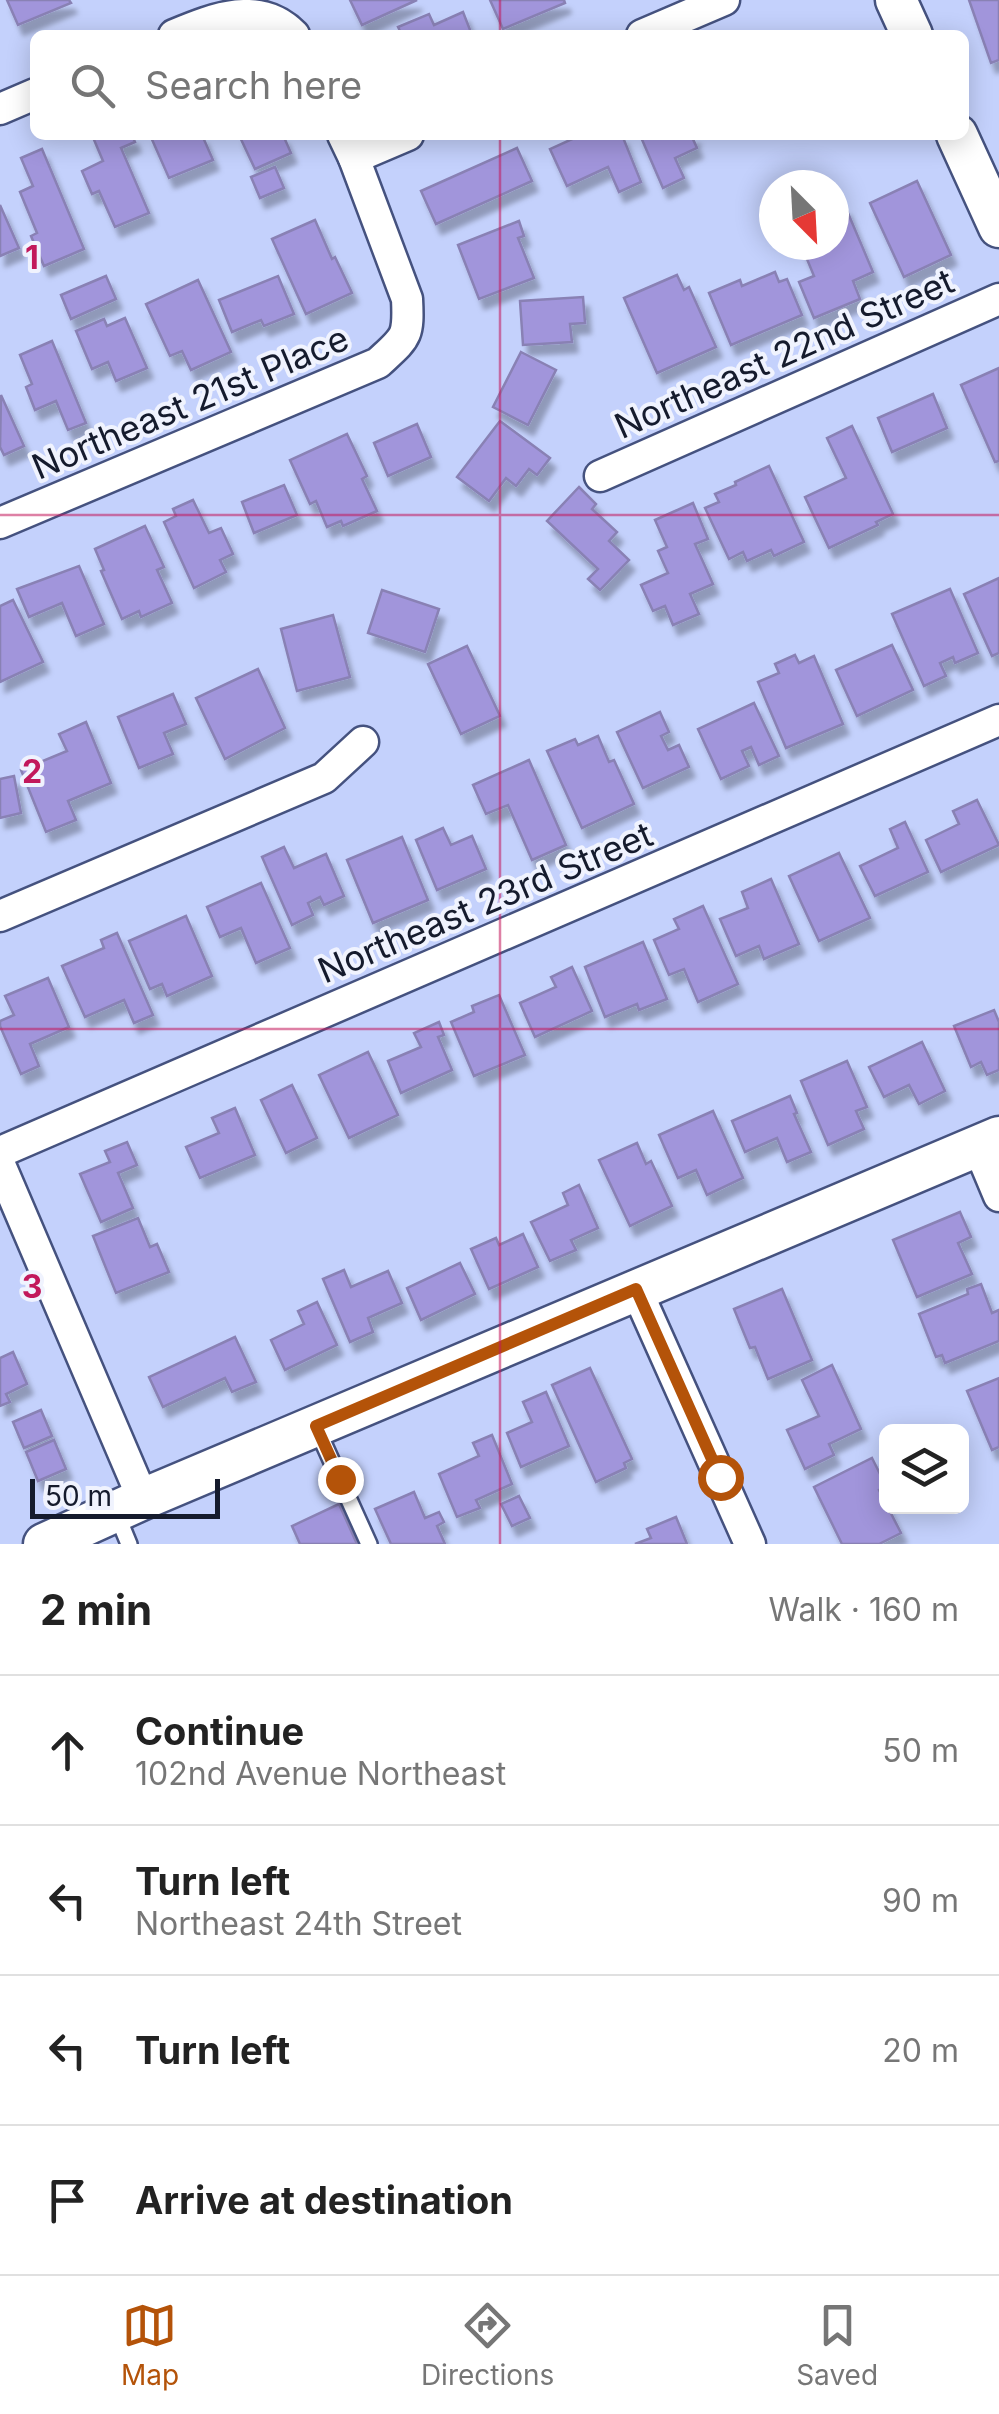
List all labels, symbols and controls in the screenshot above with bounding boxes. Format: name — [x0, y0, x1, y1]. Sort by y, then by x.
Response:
search box — [30, 30, 969, 140]
icon: search — [65, 58, 120, 113]
text: Search here — [145, 62, 362, 108]
north arrow — [759, 170, 849, 260]
text: 1 — [25, 238, 39, 277]
street label: Northeast 22nd Street — [608, 259, 960, 447]
street label: Northeast 21st Place — [25, 316, 355, 488]
text: 2 — [22, 752, 42, 791]
street label: Northeast 23rd Street — [312, 813, 658, 991]
text: 3 — [22, 1267, 42, 1306]
map controls — [879, 1424, 969, 1514]
button: layers — [879, 1424, 969, 1514]
route start — [698, 1455, 744, 1501]
route end — [318, 1457, 364, 1503]
scale bar — [30, 1474, 220, 1518]
text: 50 m — [45, 1479, 112, 1513]
text: 2 min — [40, 1584, 152, 1635]
text: Walk · 160 m — [769, 1590, 959, 1629]
text: Continue — [135, 1708, 304, 1754]
icon: ahead — [40, 1723, 95, 1778]
text: 50 m — [882, 1731, 959, 1770]
text: 102nd Avenue Northeast — [135, 1754, 506, 1793]
text: Turn left — [135, 1858, 290, 1904]
icon: left — [40, 1873, 95, 1928]
text: 90 m — [882, 1881, 959, 1920]
text: Northeast 24th Street — [135, 1904, 462, 1943]
icon: left — [40, 2023, 95, 2078]
text: Turn left — [135, 2027, 290, 2073]
text: 20 m — [882, 2031, 959, 2070]
icon: arrive — [40, 2173, 95, 2228]
text: Arrive at destination — [135, 2177, 513, 2223]
tab: Map — [121, 2298, 179, 2392]
tab: Directions — [421, 2298, 554, 2392]
tab: Saved — [796, 2298, 878, 2392]

